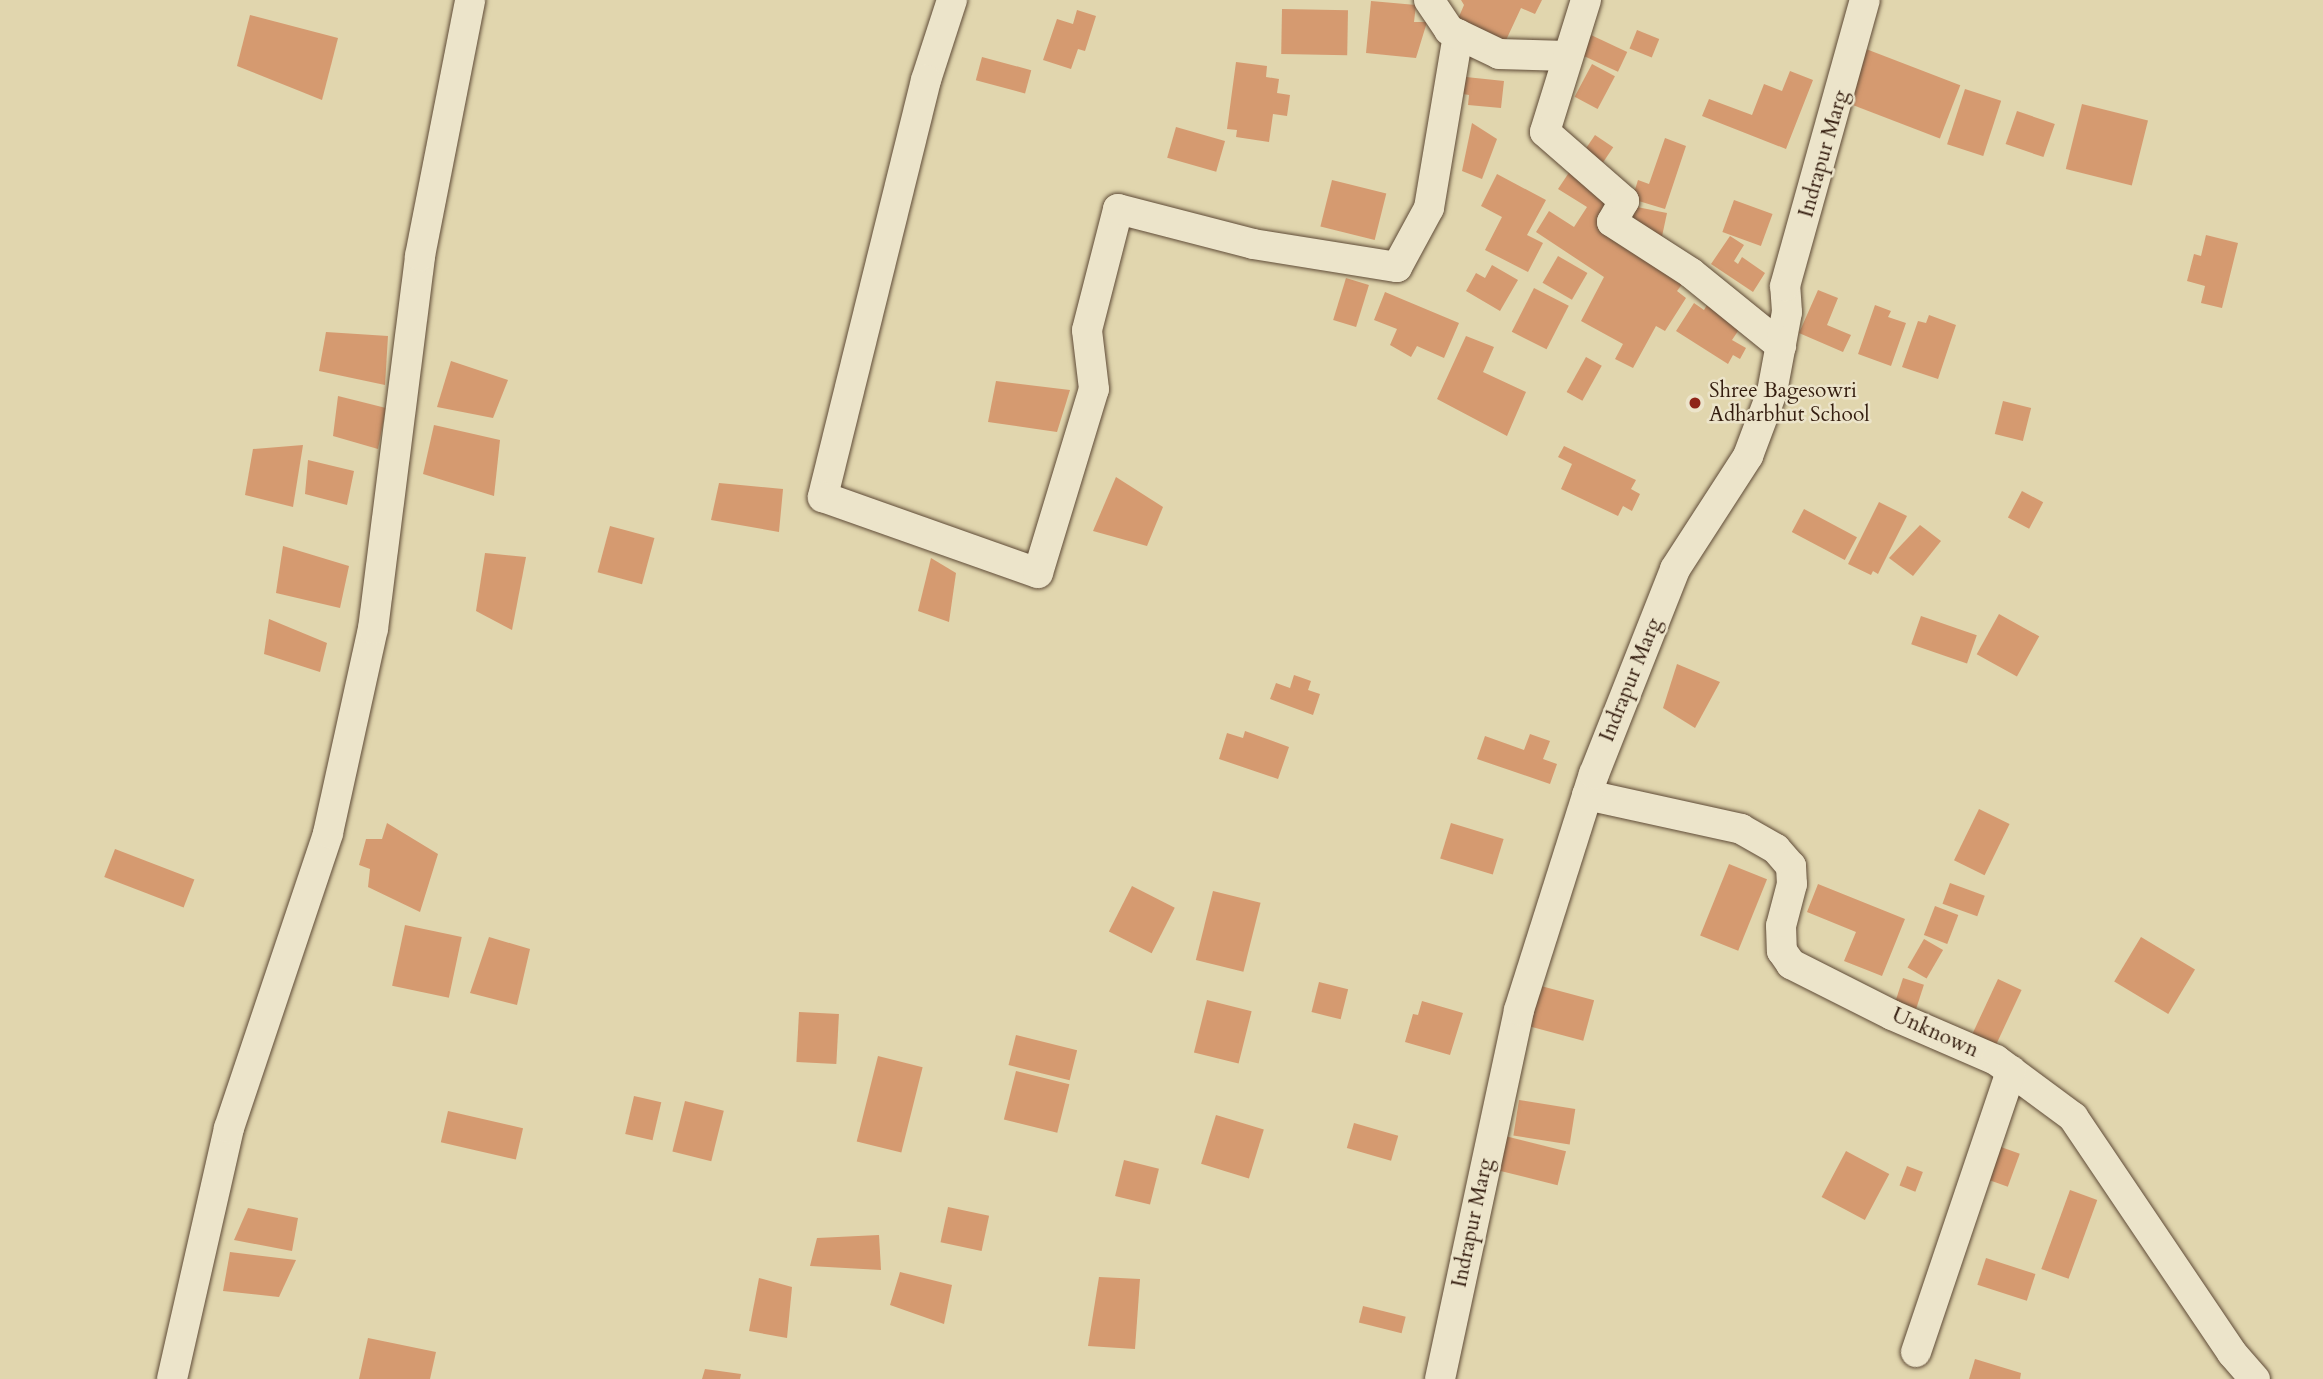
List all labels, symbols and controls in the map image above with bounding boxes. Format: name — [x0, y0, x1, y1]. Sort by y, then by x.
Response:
street label: Indrapur Marg — [1794, 87, 1854, 221]
place label: Shree Bagesowri Adharbhut School — [1709, 378, 1870, 428]
marker: Shree Bagesowri Adharbhut School — [1687, 395, 1703, 411]
street label: Indrapur Marg — [1595, 614, 1667, 746]
street label: Unknown — [1888, 1003, 1982, 1063]
street label: Indrapur Marg — [1447, 1156, 1499, 1290]

